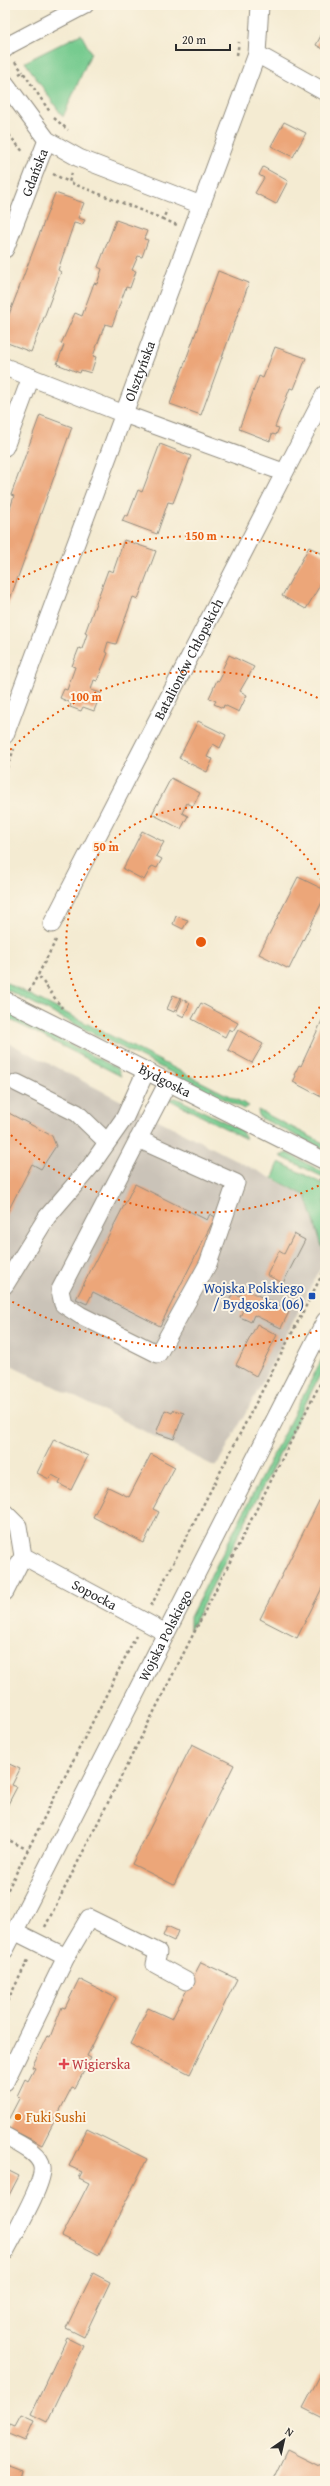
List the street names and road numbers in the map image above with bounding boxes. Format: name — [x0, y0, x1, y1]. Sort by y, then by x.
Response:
street label: Gdańska — [16, 145, 53, 199]
street label: Olsztyńska — [119, 338, 160, 404]
street label: Batalionów Chłopskich — [149, 595, 228, 723]
street label: Bydgoska — [135, 1059, 195, 1102]
street label: Sopocka — [68, 1574, 121, 1615]
street label: Wojska Polskiego — [133, 1586, 197, 1685]

